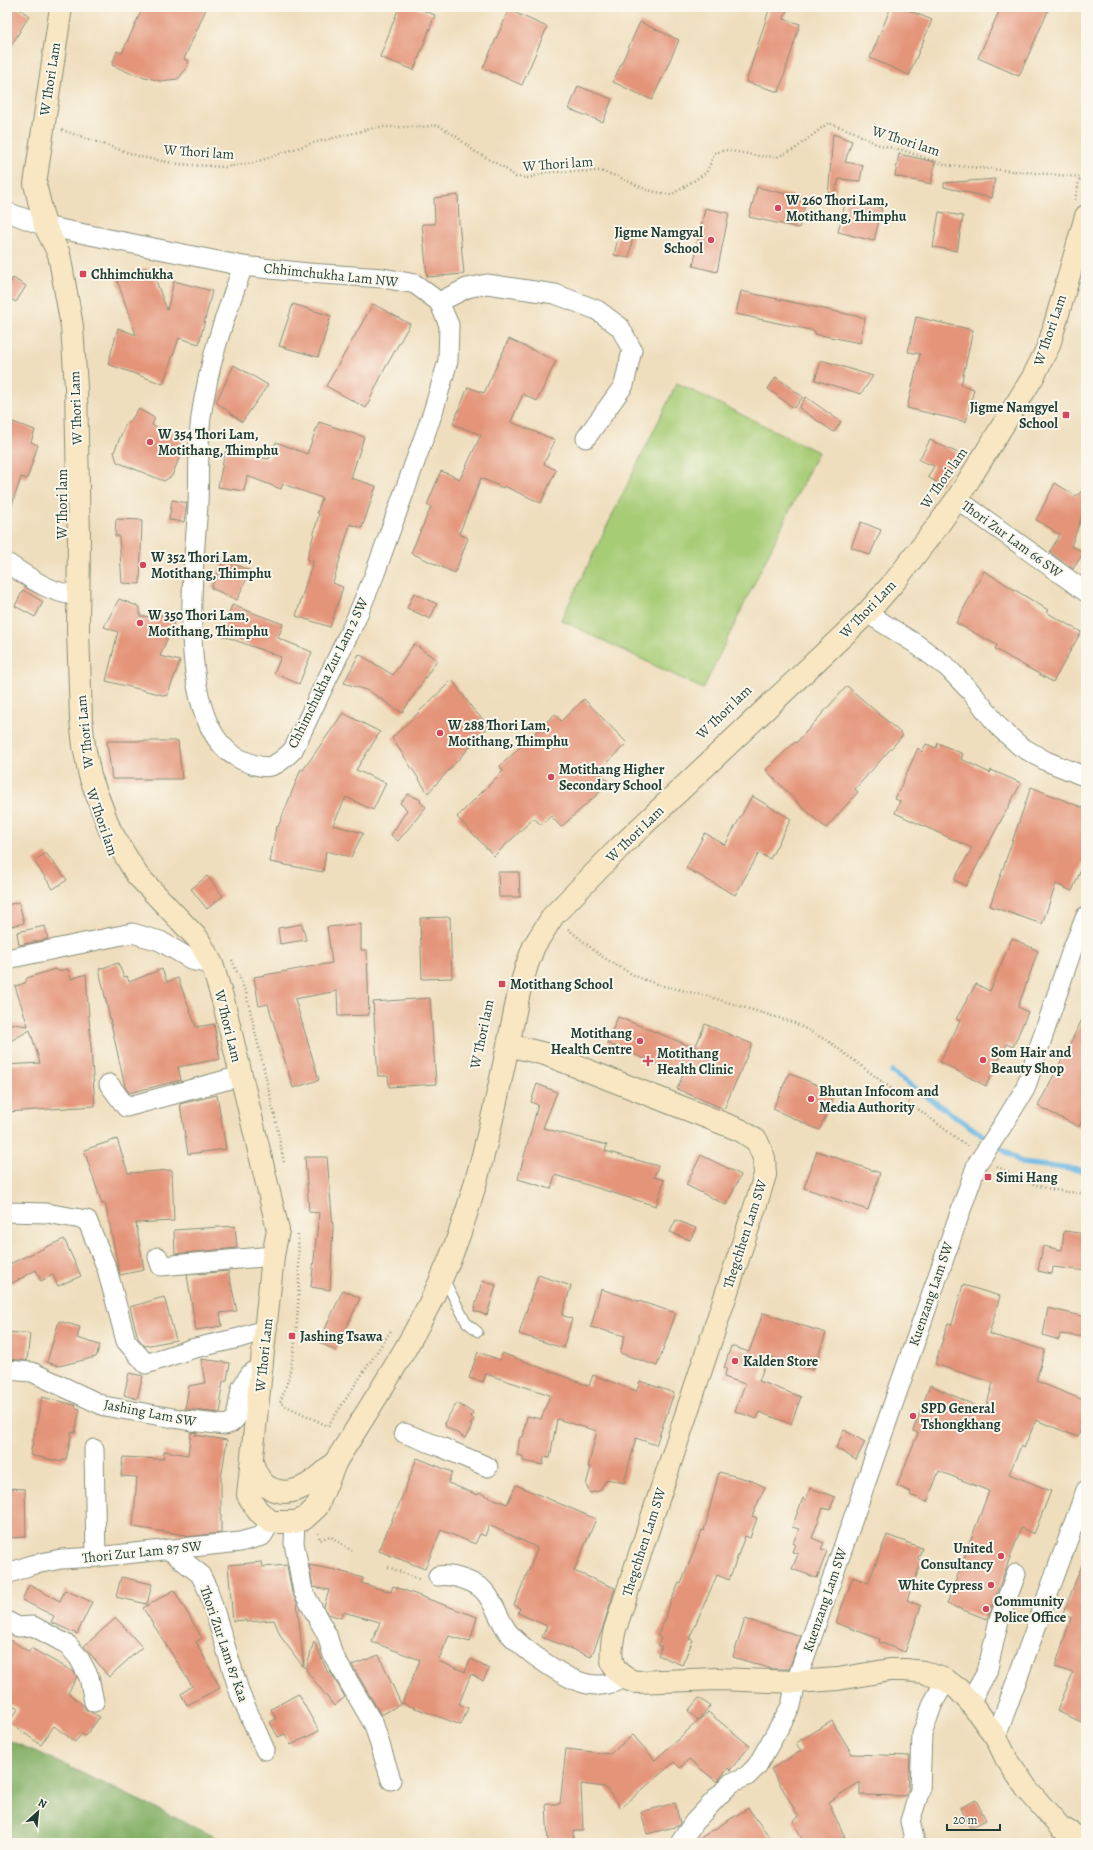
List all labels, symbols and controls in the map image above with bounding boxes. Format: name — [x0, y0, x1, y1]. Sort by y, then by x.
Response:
street label: W Thori Lam — [35, 41, 65, 118]
street label: W Thori lam — [869, 121, 943, 161]
street label: W Thori lam — [162, 140, 235, 164]
street label: W Thori lam — [521, 152, 594, 176]
place label: W 260 Thori Lam, Motithang, Thimphu — [785, 191, 907, 226]
marker: W 260 Thori Lam, Motithang, Thimphu — [773, 203, 783, 213]
place label: Jigme Namgyal School — [614, 223, 703, 258]
marker: Jigme Namgyal School — [706, 235, 716, 245]
street label: Chhimchukha Lam NW — [263, 258, 400, 292]
place label: Chhimchukha — [91, 265, 174, 284]
marker: Chhimchukha — [78, 269, 88, 279]
street label: W Thori Lam — [1029, 292, 1071, 369]
street label: W Thori Lam — [65, 370, 87, 446]
place label: Jigme Namgyel School — [970, 398, 1058, 433]
marker: Jigme Namgyel School — [1061, 410, 1071, 420]
place label: W 354 Thori Lam, Motithang, Thimphu — [157, 425, 279, 460]
marker: W 354 Thori Lam, Motithang, Thimphu — [145, 437, 155, 447]
street label: W Thori lam — [915, 443, 972, 513]
street label: W Thori lam — [53, 468, 72, 540]
street label: Thori Zur Lam 66 SW — [958, 496, 1067, 583]
place label: W 352 Thori Lam, Motithang, Thimphu — [150, 548, 272, 583]
marker: W 352 Thori Lam, Motithang, Thimphu — [138, 560, 148, 570]
street label: W Thori Lam — [835, 576, 901, 643]
street label: Chhimchukha Zur Lam 2 SW — [283, 594, 373, 752]
place label: W 350 Thori Lam, Motithang, Thimphu — [147, 606, 269, 641]
marker: W 350 Thori Lam, Motithang, Thimphu — [135, 618, 145, 628]
street label: W Thori lam — [691, 680, 756, 744]
street label: W Thori Lam — [72, 694, 98, 771]
place label: W 288 Thori Lam, Motithang, Thimphu — [447, 716, 569, 751]
marker: W 288 Thori Lam, Motithang, Thimphu — [435, 728, 445, 738]
place label: Motithang Higher Secondary School — [559, 760, 665, 795]
marker: Motithang Higher Secondary School — [546, 772, 556, 782]
street label: W Thori lam — [81, 785, 123, 859]
street label: W Thori Lam — [601, 801, 668, 867]
place label: Motithang School — [510, 975, 613, 994]
marker: Motithang School — [497, 979, 507, 989]
street label: W Thori Lam — [210, 987, 246, 1065]
street label: W Thori lam — [465, 997, 499, 1071]
place label: Motithang Health Centre — [551, 1024, 633, 1059]
marker: Motithang Health Centre — [635, 1036, 645, 1046]
place label: Som Hair and Beauty Shop — [991, 1043, 1072, 1078]
place label: Motithang Health Clinic — [657, 1044, 733, 1079]
marker: Motithang Health Clinic — [642, 1055, 654, 1067]
marker: Som Hair and Beauty Shop — [978, 1055, 988, 1065]
place label: Bhutan Infocom and Media Authority — [819, 1082, 939, 1117]
marker: Bhutan Infocom and Media Authority — [806, 1094, 816, 1104]
place label: Simi Hang — [996, 1168, 1059, 1187]
marker: Simi Hang — [983, 1172, 993, 1182]
street label: Thegchhen Lam SW — [718, 1176, 772, 1291]
street label: Kuenzang Lam SW — [904, 1238, 958, 1349]
street label: W Thori Lam — [251, 1317, 277, 1394]
place label: Jashing Tsawa — [300, 1327, 383, 1346]
marker: Jashing Tsawa — [287, 1331, 297, 1341]
place label: Kalden Store — [743, 1352, 819, 1371]
marker: Kalden Store — [730, 1356, 740, 1366]
street label: Jashing Lam SW — [102, 1395, 199, 1431]
place label: SPD General Tshongkhang — [921, 1399, 1002, 1434]
marker: SPD General Tshongkhang — [908, 1411, 918, 1421]
street label: Thegchhen Lam SW — [617, 1484, 671, 1599]
street label: Thori Zur Lam 87 SW — [81, 1536, 204, 1568]
place label: United Consultancy — [921, 1539, 993, 1574]
street label: Kuenzang Lam SW — [798, 1544, 852, 1655]
marker: United Consultancy — [996, 1551, 1006, 1561]
place label: White Cypress — [897, 1576, 983, 1595]
marker: White Cypress — [986, 1580, 996, 1590]
street label: Thori Zur Lam 87 Kaa — [195, 1583, 253, 1705]
place label: Community Police Office — [994, 1592, 1067, 1627]
marker: Community Police Office — [981, 1604, 991, 1614]
north arrow — [18, 1792, 58, 1832]
text: N — [35, 1795, 49, 1812]
scale bar — [947, 1806, 1000, 1832]
text: 20 m — [953, 1812, 977, 1828]

